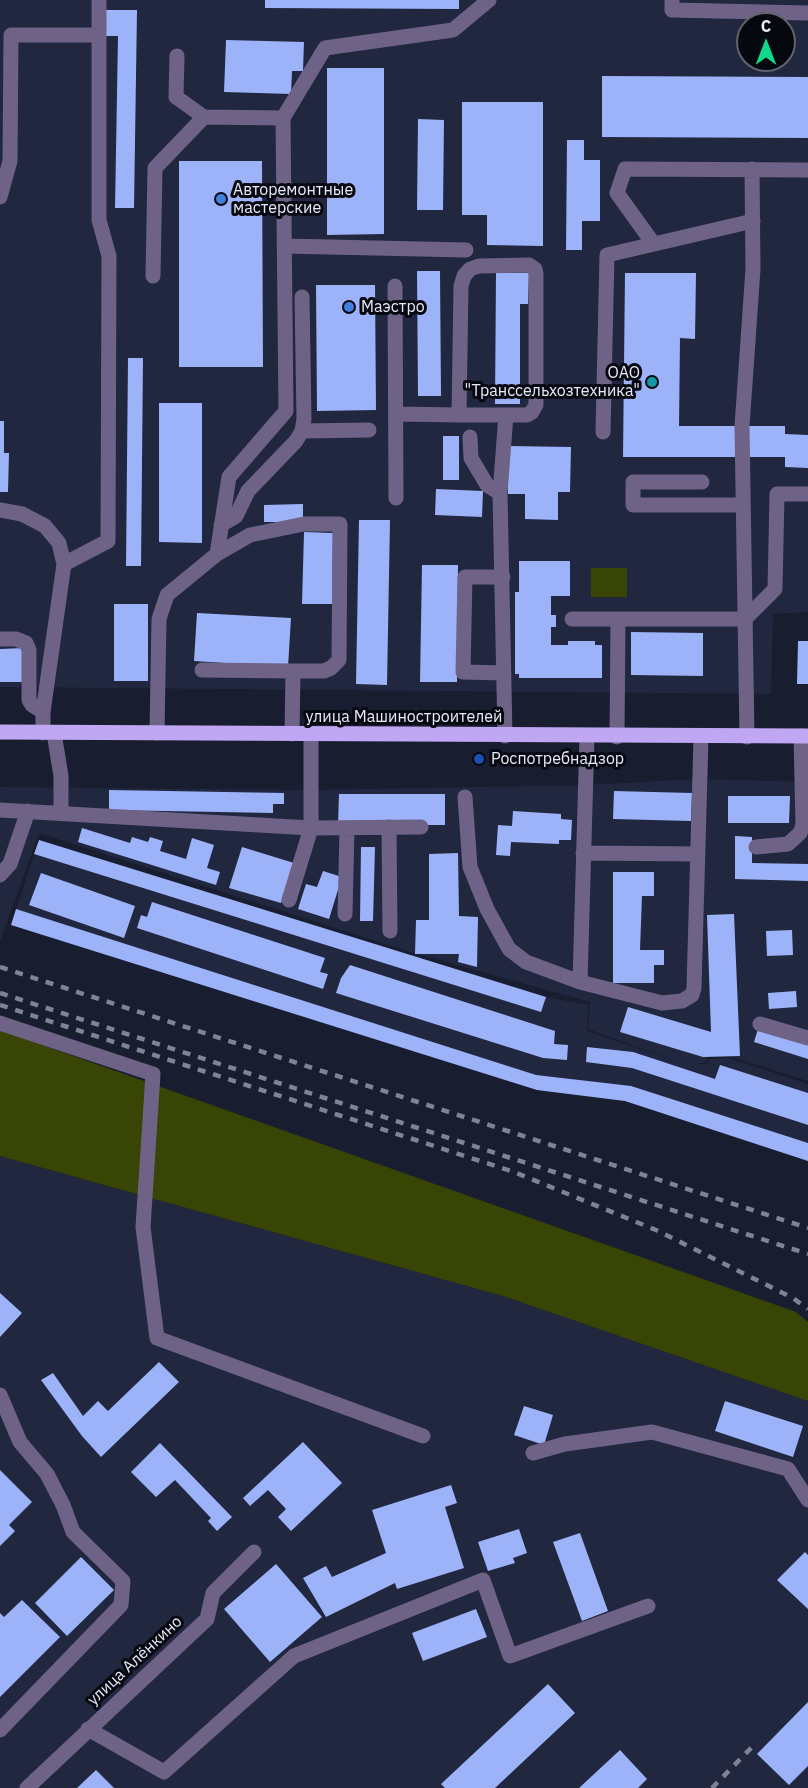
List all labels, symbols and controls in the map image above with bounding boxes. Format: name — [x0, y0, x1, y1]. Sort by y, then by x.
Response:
north arrow — [736, 12, 796, 72]
text: С — [761, 16, 771, 36]
place label: Авторемонтные мастерские — [233, 180, 353, 218]
marker: Авторемонтные мастерские — [214, 192, 228, 206]
place label: Маэстро — [361, 297, 425, 317]
marker: Маэстро — [342, 300, 356, 314]
place label: ОАО "Транссельхозтехника" — [465, 363, 640, 401]
marker: ОАО "Транссельхозтехника" — [645, 375, 659, 389]
street label: улица Машиностроителей — [306, 707, 502, 727]
place label: Роспотребнадзор — [491, 749, 624, 769]
marker: Роспотребнадзор — [472, 752, 486, 766]
street label: улица Алёнкино — [84, 1612, 186, 1710]

